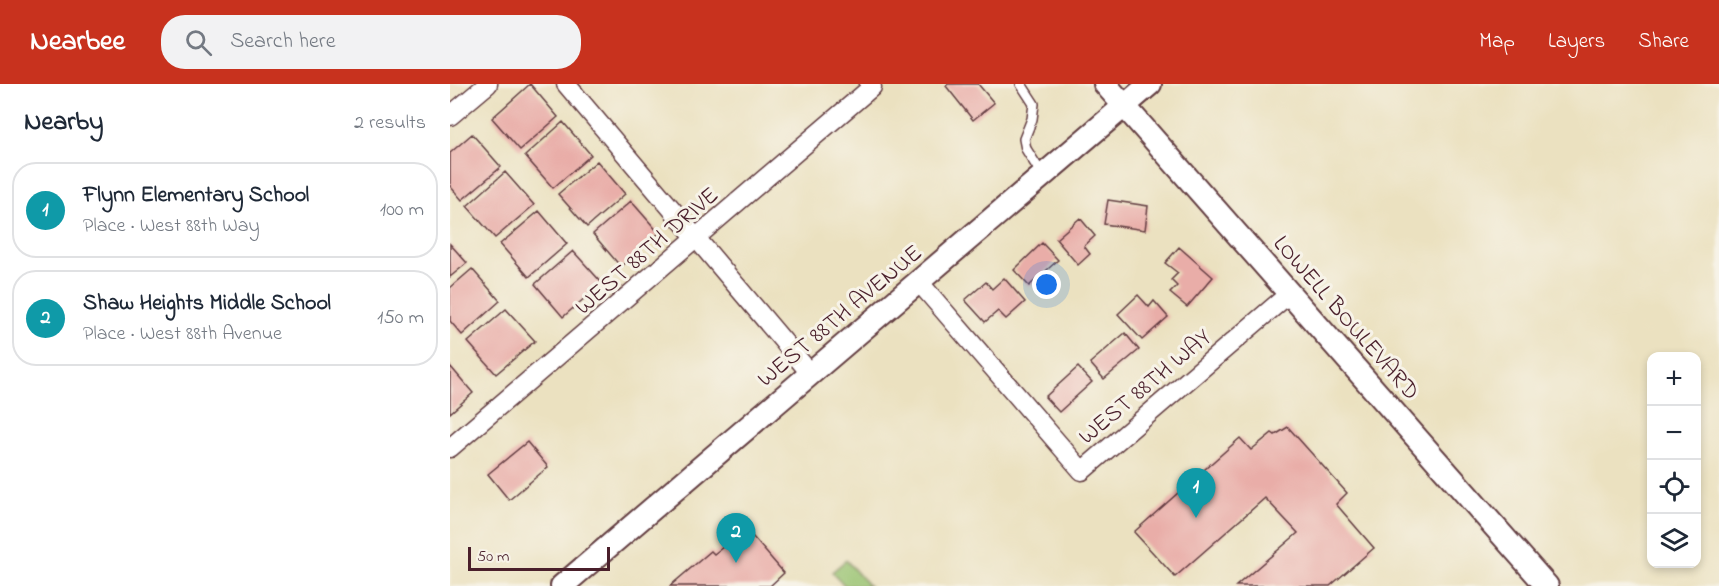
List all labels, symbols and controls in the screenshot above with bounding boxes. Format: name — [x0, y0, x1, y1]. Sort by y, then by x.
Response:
search box — [161, 15, 581, 69]
text: Nearbee — [30, 22, 125, 63]
icon: search — [182, 26, 215, 59]
text: Search here — [230, 26, 336, 58]
text: Map — [1479, 27, 1515, 57]
text: Layers — [1548, 27, 1605, 57]
text: Share — [1638, 27, 1689, 57]
text: Nearby — [24, 104, 103, 142]
text: 2 results — [354, 109, 426, 138]
street label: WEST 88TH DRIVE — [568, 179, 727, 324]
text: Flynn Elementary School — [83, 180, 309, 212]
text: 1 — [42, 196, 49, 225]
text: 100 m — [380, 196, 424, 225]
text: Place · West 88th Way — [83, 212, 260, 241]
street label: LOWELL BOULEVARD — [1263, 228, 1427, 409]
street label: WEST 88TH AVENUE — [750, 237, 931, 397]
your location — [1032, 270, 1061, 299]
text: Shaw Heights Middle School — [83, 288, 331, 320]
text: 2 — [41, 304, 50, 333]
text: 150 m — [377, 304, 424, 333]
text: Place · West 88th Avenue — [83, 320, 282, 349]
street label: WEST 88TH WAY — [1071, 322, 1220, 454]
map controls — [1647, 352, 1701, 568]
button: + — [1647, 352, 1701, 406]
button: − — [1647, 406, 1701, 460]
button: locate — [1647, 460, 1701, 514]
pin: 1 — [1176, 468, 1216, 518]
pin: 2 — [716, 514, 756, 563]
button: layers — [1647, 514, 1701, 568]
scale bar — [468, 544, 610, 572]
text: 50 m — [477, 545, 509, 569]

